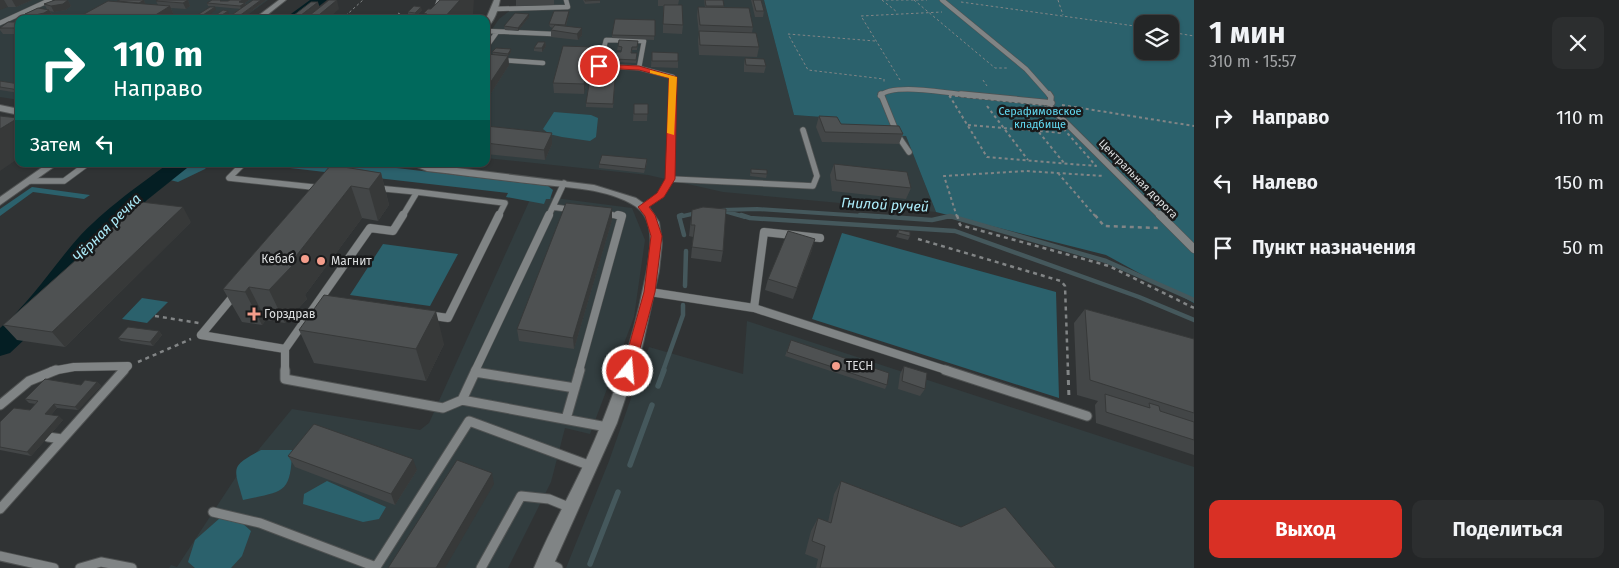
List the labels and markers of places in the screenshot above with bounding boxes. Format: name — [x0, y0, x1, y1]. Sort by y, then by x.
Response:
pin — [578, 45, 620, 87]
place label: Кебаб — [261, 252, 295, 266]
marker: Кебаб — [299, 253, 311, 265]
place label: Магнит — [331, 254, 372, 268]
marker: Магнит — [315, 255, 327, 267]
place label: Горздрав — [264, 307, 316, 321]
marker: Горздрав — [248, 308, 260, 320]
place label: TECH — [846, 359, 873, 373]
marker: TECH — [830, 360, 842, 372]

